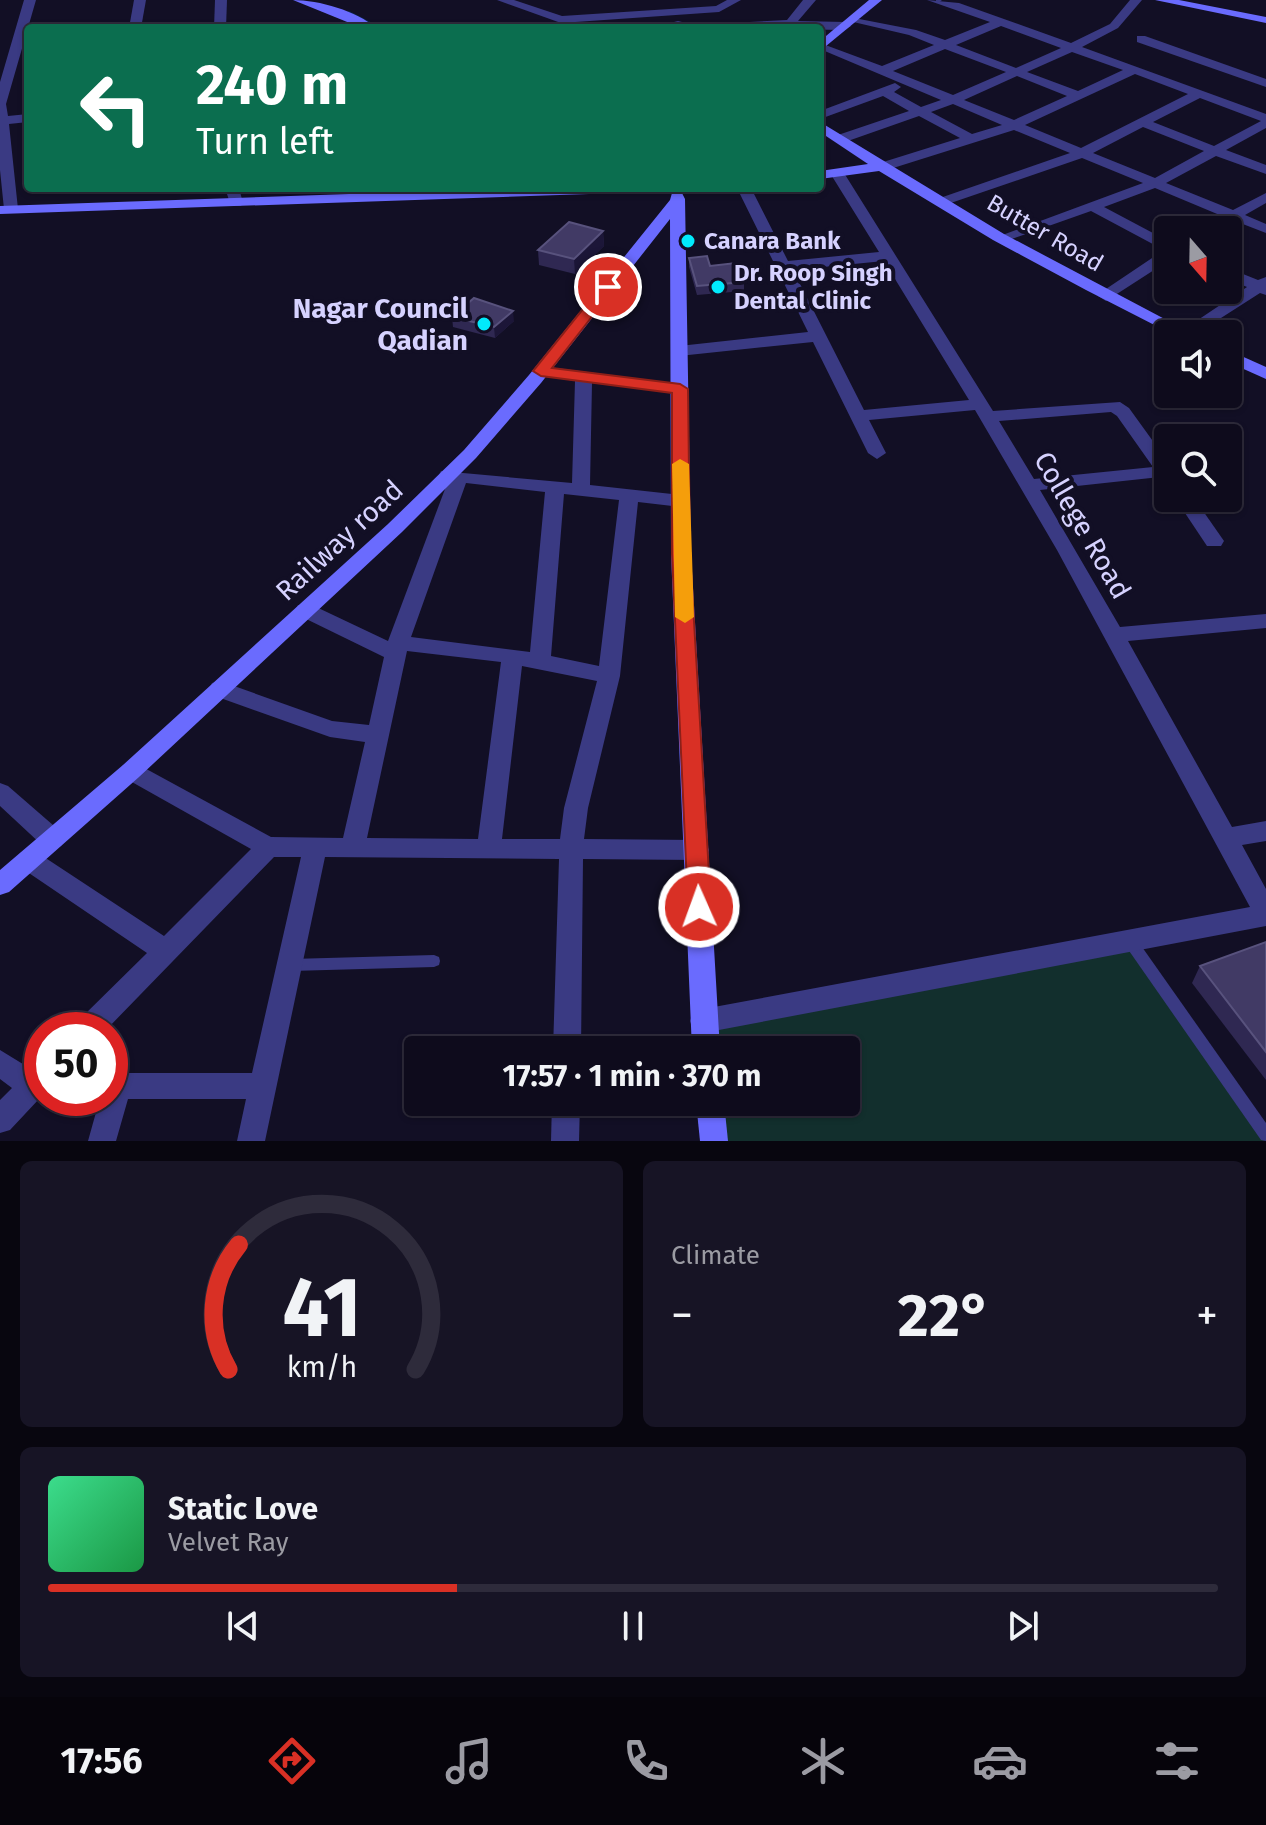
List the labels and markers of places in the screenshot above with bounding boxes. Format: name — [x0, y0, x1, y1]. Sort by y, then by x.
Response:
place label: Canara Bank — [704, 227, 841, 255]
marker: Canara Bank — [679, 232, 697, 250]
pin — [574, 253, 642, 321]
place label: Dr. Roop Singh Dental Clinic — [734, 259, 893, 315]
marker: Dr. Roop Singh Dental Clinic — [709, 278, 727, 296]
place label: Nagar Council Qadian — [293, 292, 469, 357]
marker: Nagar Council Qadian — [475, 315, 493, 333]

